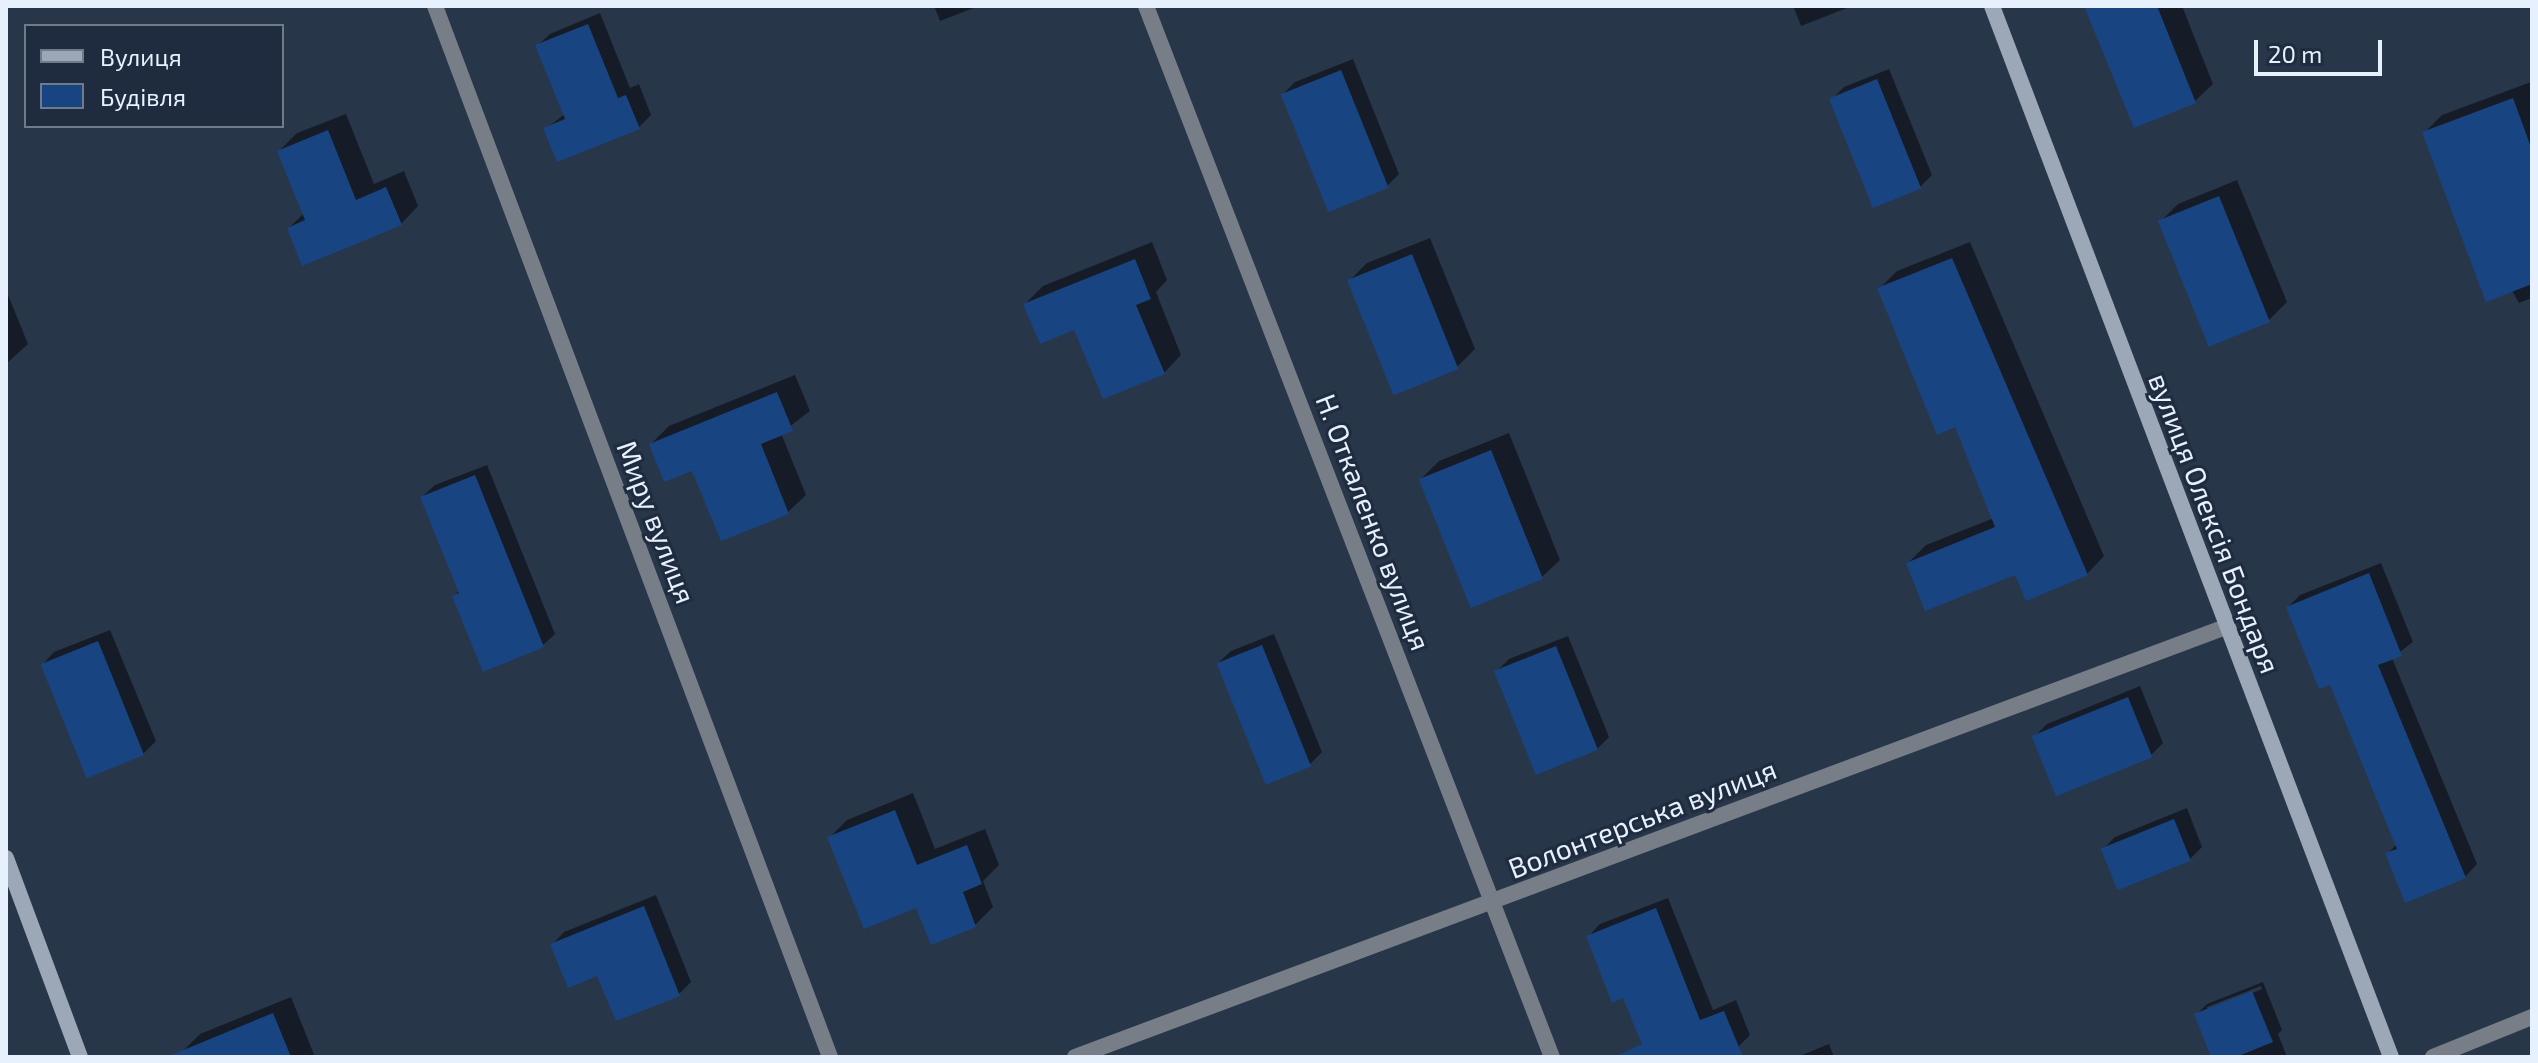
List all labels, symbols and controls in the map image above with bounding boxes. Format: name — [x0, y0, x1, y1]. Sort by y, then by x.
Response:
legend — [24, 24, 284, 128]
scale bar — [2258, 24, 2386, 74]
text: 20 m — [2268, 39, 2322, 68]
text: Вулиця — [100, 42, 182, 71]
text: Будівля — [100, 82, 186, 111]
street label: вулиця Олексія Бондаря — [2142, 368, 2288, 678]
street label: Н. Откаленко вулиця — [1310, 389, 1438, 655]
street label: Миру вулиця — [611, 436, 703, 608]
street label: Волонтерська вулиця — [1503, 751, 1781, 885]

